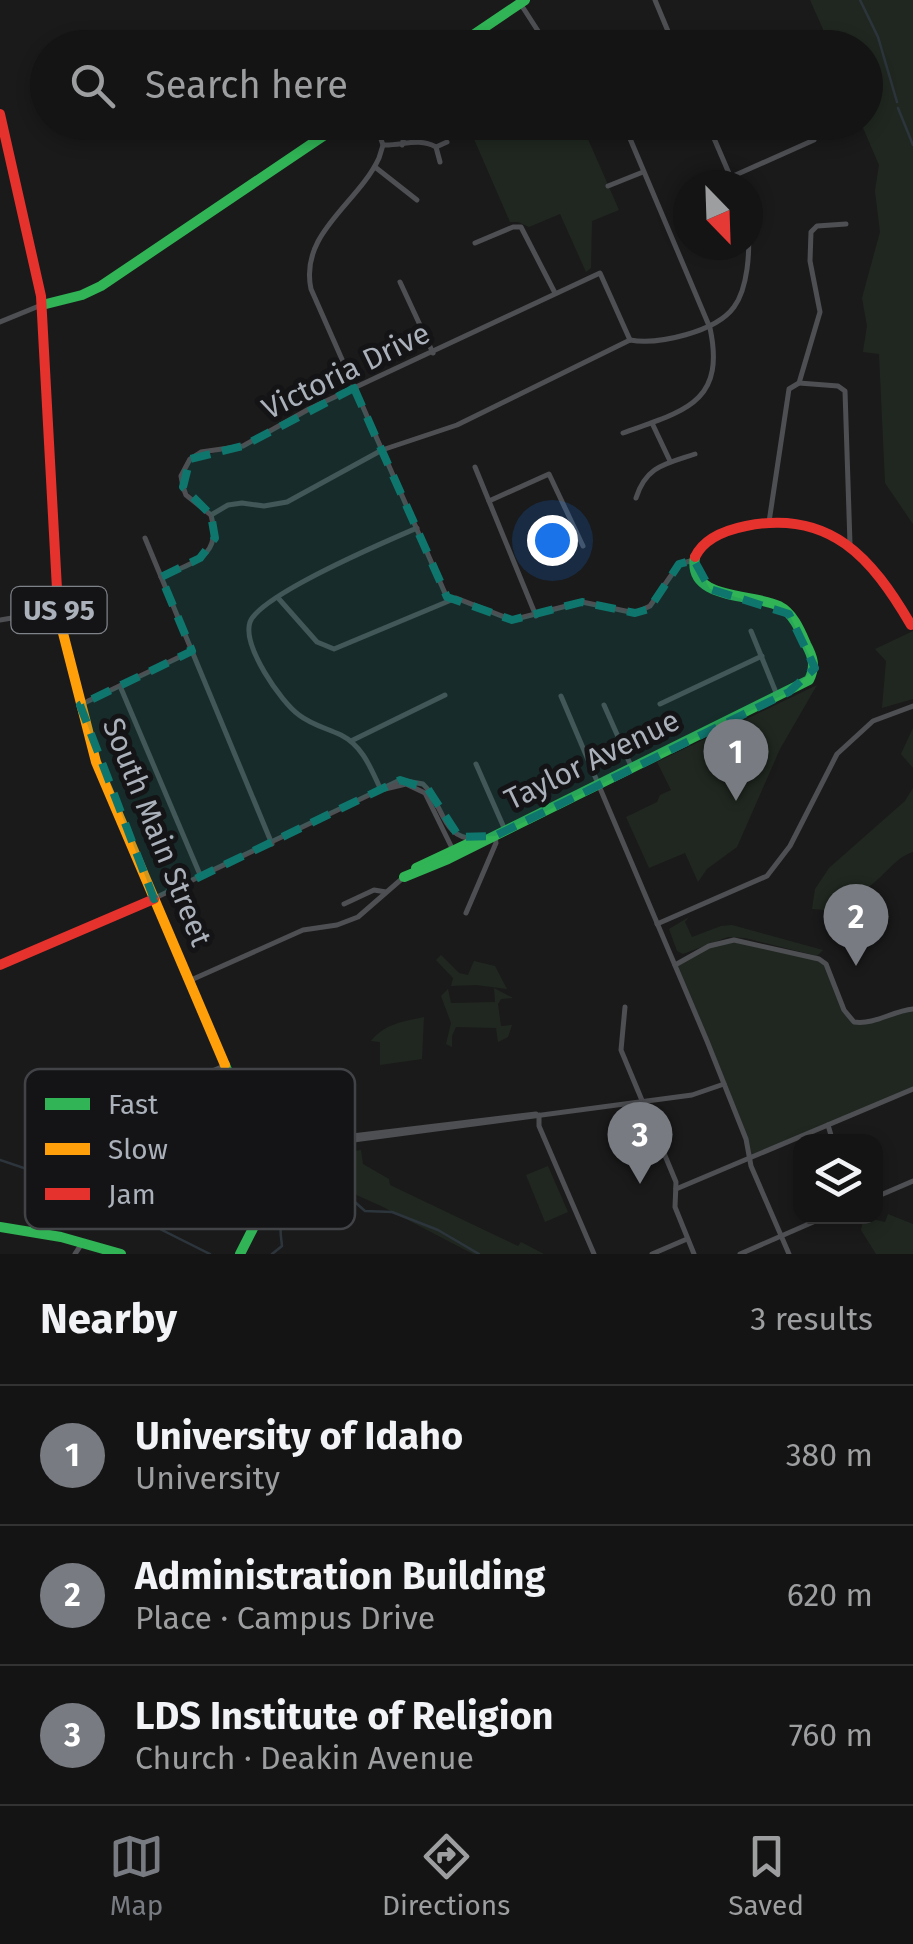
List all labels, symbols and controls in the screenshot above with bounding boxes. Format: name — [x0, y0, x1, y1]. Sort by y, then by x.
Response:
search box — [30, 30, 883, 140]
icon: search — [65, 58, 120, 113]
text: Search here — [145, 62, 348, 108]
north arrow — [673, 170, 763, 260]
street label: Victoria Drive — [256, 315, 436, 427]
your location — [527, 515, 578, 566]
road number: US 95 — [12, 587, 106, 633]
street label: Taylor Avenue — [499, 702, 685, 818]
street label: South Main Street — [95, 713, 219, 951]
pin: 1 — [704, 718, 768, 801]
pin: 2 — [824, 884, 888, 966]
legend — [25, 1069, 355, 1229]
text: Fast — [108, 1088, 159, 1121]
pin: 3 — [608, 1102, 672, 1184]
text: Slow — [108, 1133, 168, 1166]
map controls — [793, 1134, 883, 1224]
button: layers — [793, 1134, 883, 1224]
text: Jam — [108, 1178, 156, 1211]
text: Nearby — [40, 1294, 177, 1344]
text: 3 results — [750, 1300, 873, 1338]
text: University of Idaho — [135, 1413, 463, 1459]
text: 1 — [65, 1436, 80, 1474]
text: 380 m — [786, 1436, 873, 1474]
text: University — [135, 1459, 280, 1497]
text: Administration Building — [135, 1553, 545, 1599]
text: 2 — [64, 1576, 81, 1614]
text: 620 m — [787, 1576, 873, 1614]
text: Place · Campus Drive — [135, 1599, 435, 1637]
text: LDS Institute of Religion — [135, 1693, 554, 1739]
text: 3 — [64, 1716, 81, 1754]
text: 760 m — [789, 1716, 873, 1754]
text: Church · Deakin Avenue — [135, 1739, 474, 1777]
tab: Map — [109, 1829, 164, 1922]
tab: Directions — [382, 1829, 510, 1922]
tab: Saved — [728, 1829, 804, 1922]

